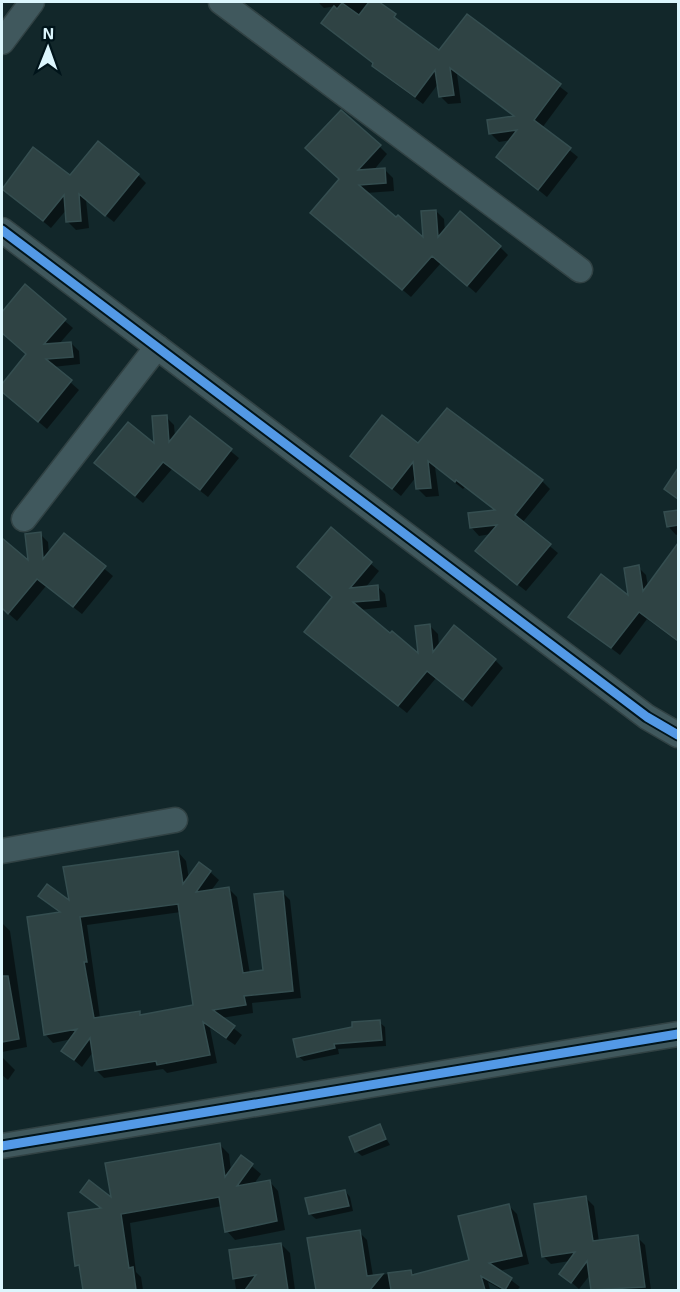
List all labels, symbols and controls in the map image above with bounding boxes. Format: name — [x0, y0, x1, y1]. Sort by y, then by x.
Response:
north arrow — [18, 18, 78, 78]
text: N — [42, 23, 54, 42]

